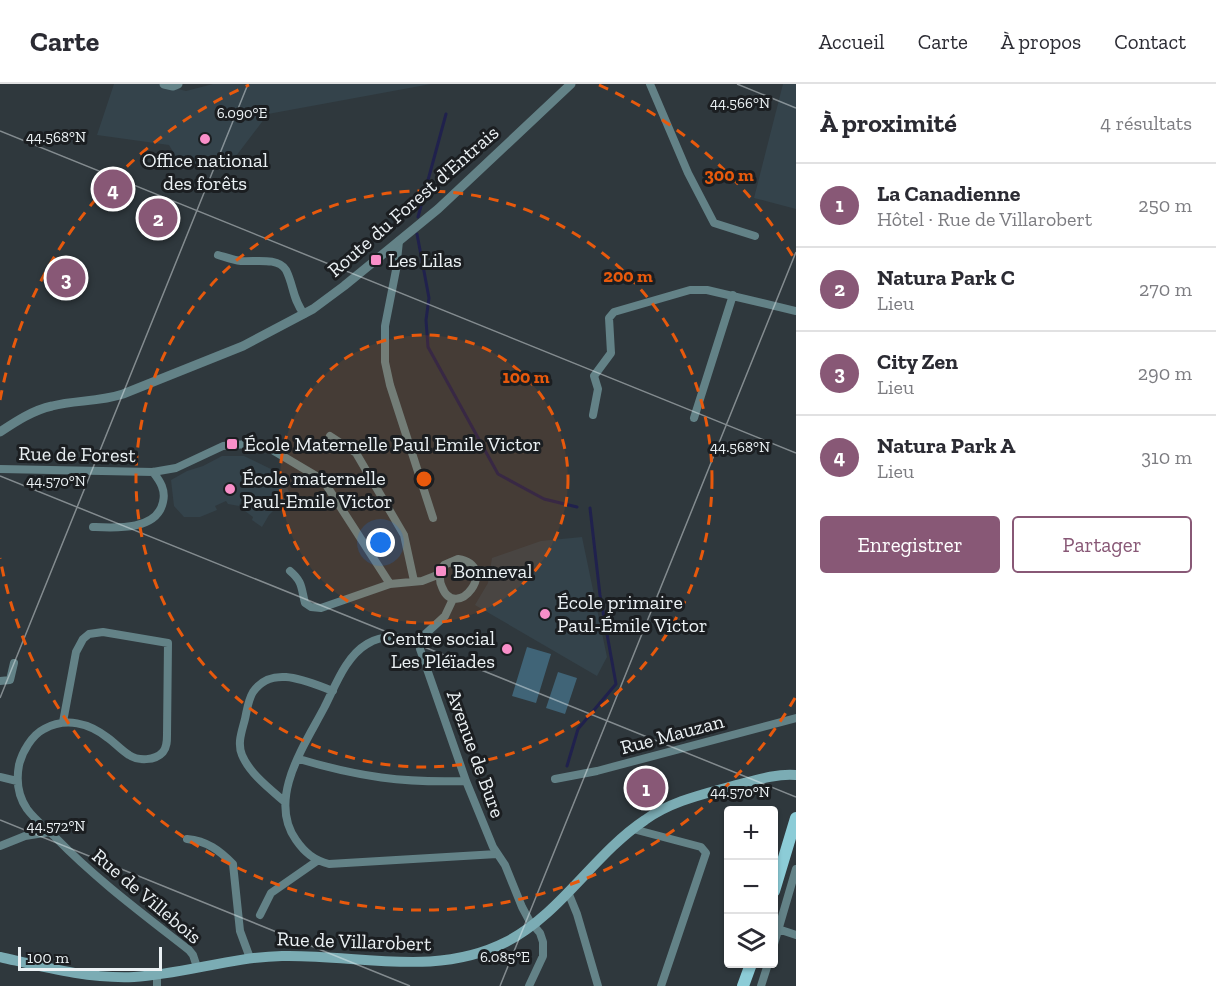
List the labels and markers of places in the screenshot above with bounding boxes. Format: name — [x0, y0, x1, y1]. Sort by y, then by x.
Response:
marker: Office national des forêts — [198, 132, 212, 146]
place label: Office national des forêts — [142, 148, 268, 195]
pin: 4 — [94, 166, 132, 212]
pin: 2 — [138, 196, 178, 240]
place label: Les Lilas — [388, 248, 462, 272]
marker: Les Lilas — [369, 253, 383, 267]
pin: 3 — [46, 256, 86, 300]
place label: École Maternelle Paul Emile Victor — [244, 432, 541, 456]
marker: École Maternelle Paul Emile Victor — [225, 437, 239, 451]
place label: École maternelle Paul-Emile Victor — [242, 466, 392, 513]
centre of rings — [414, 469, 434, 489]
marker: École maternelle Paul-Emile Victor — [223, 482, 237, 496]
place label: Bonneval — [453, 559, 532, 583]
marker: Bonneval — [434, 564, 448, 578]
place label: École primaire Paul-Émile Victor — [557, 590, 707, 637]
marker: École primaire Paul-Émile Victor — [538, 607, 552, 621]
place label: Centre social Les Pléïades — [383, 626, 495, 673]
marker: Centre social Les Pléïades — [500, 642, 514, 656]
pin: 1 — [626, 766, 666, 810]

